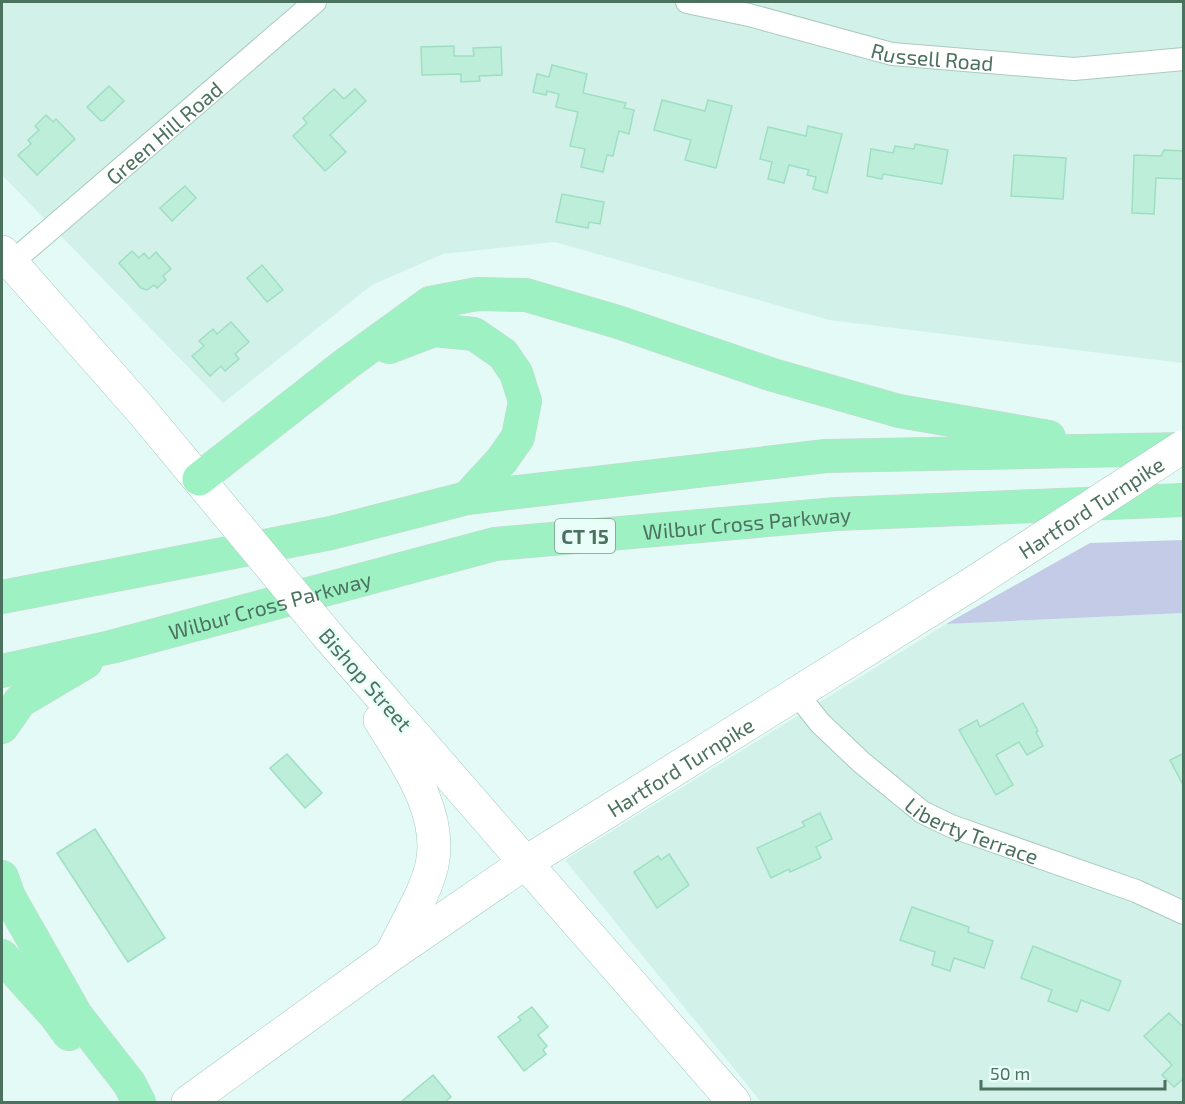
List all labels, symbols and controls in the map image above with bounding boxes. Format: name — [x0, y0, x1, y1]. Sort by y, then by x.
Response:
street label: Russell Road — [869, 36, 994, 75]
street label: Green Hill Road — [100, 75, 227, 189]
street label: Hartford Turnpike — [1013, 450, 1168, 563]
street label: Wilbur Cross Parkway — [642, 501, 851, 543]
road number: CT 15 — [555, 519, 615, 553]
street label: Wilbur Cross Parkway — [166, 565, 374, 644]
street label: Bishop Street — [314, 622, 418, 736]
street label: Hartford Turnpike — [602, 711, 758, 821]
street label: Liberty Terrace — [901, 791, 1042, 868]
scale bar — [981, 1053, 1166, 1091]
text: 50 m — [990, 1062, 1030, 1084]

